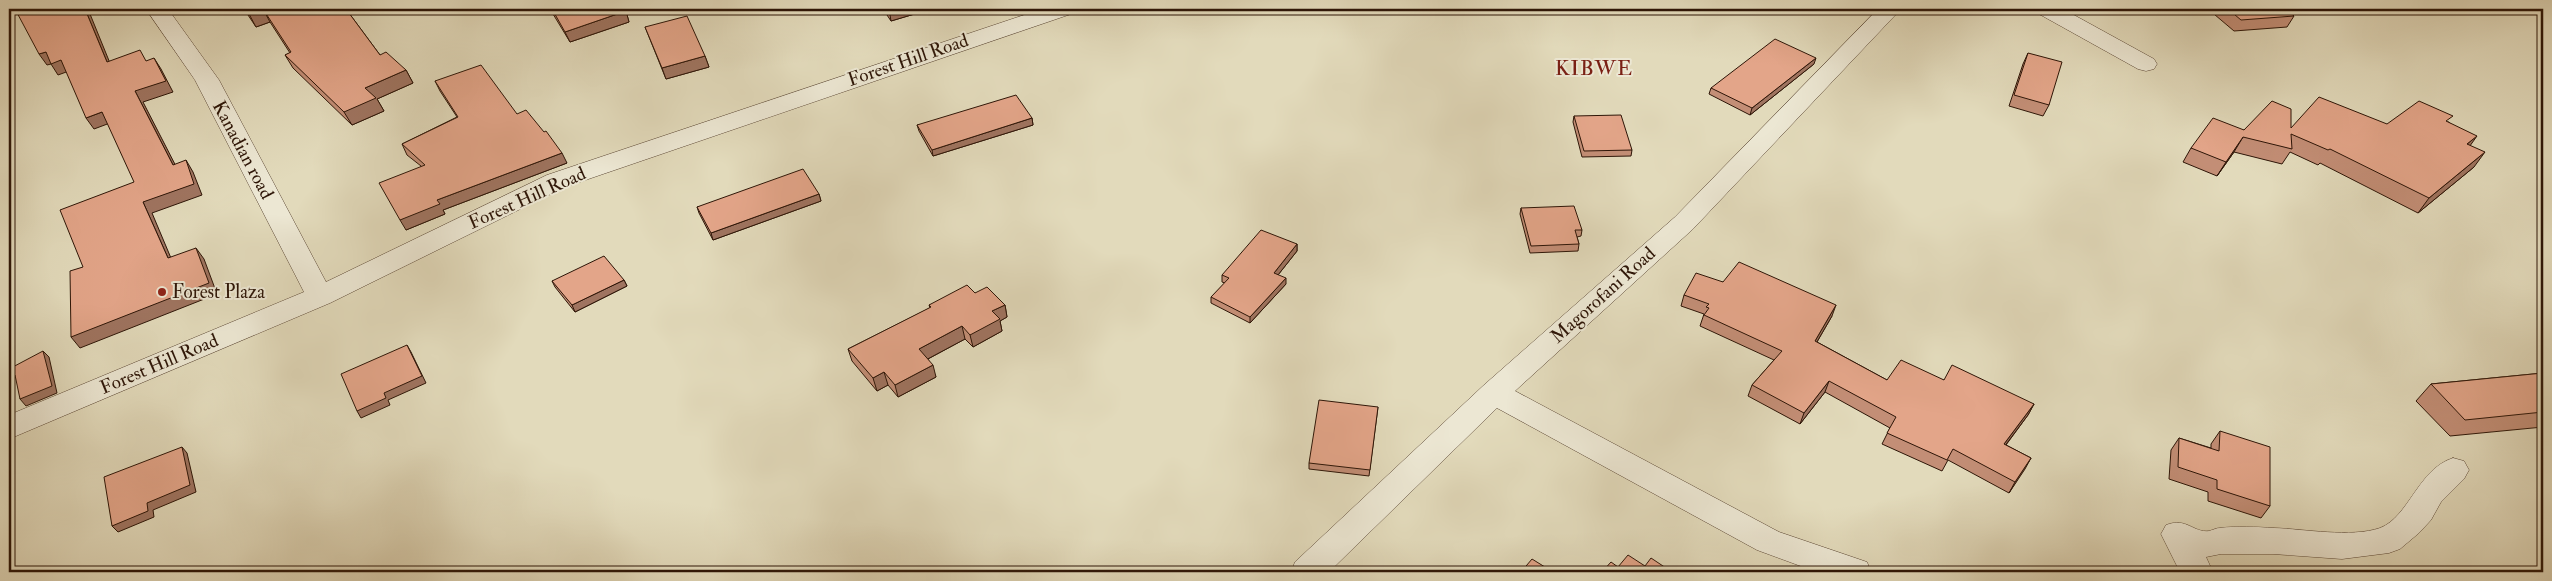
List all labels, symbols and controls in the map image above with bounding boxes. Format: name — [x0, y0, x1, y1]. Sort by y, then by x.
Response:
street label: Forest Hill Road — [844, 28, 972, 92]
district label: KIBWE — [1555, 55, 1633, 82]
street label: Kanadian road — [207, 97, 279, 204]
street label: Forest Hill Road — [464, 161, 590, 235]
street label: Magorofani Road — [1545, 241, 1661, 349]
place label: Forest Plaza — [172, 280, 265, 304]
marker: Forest Plaza — [156, 286, 168, 298]
street label: Forest Hill Road — [96, 328, 222, 400]

